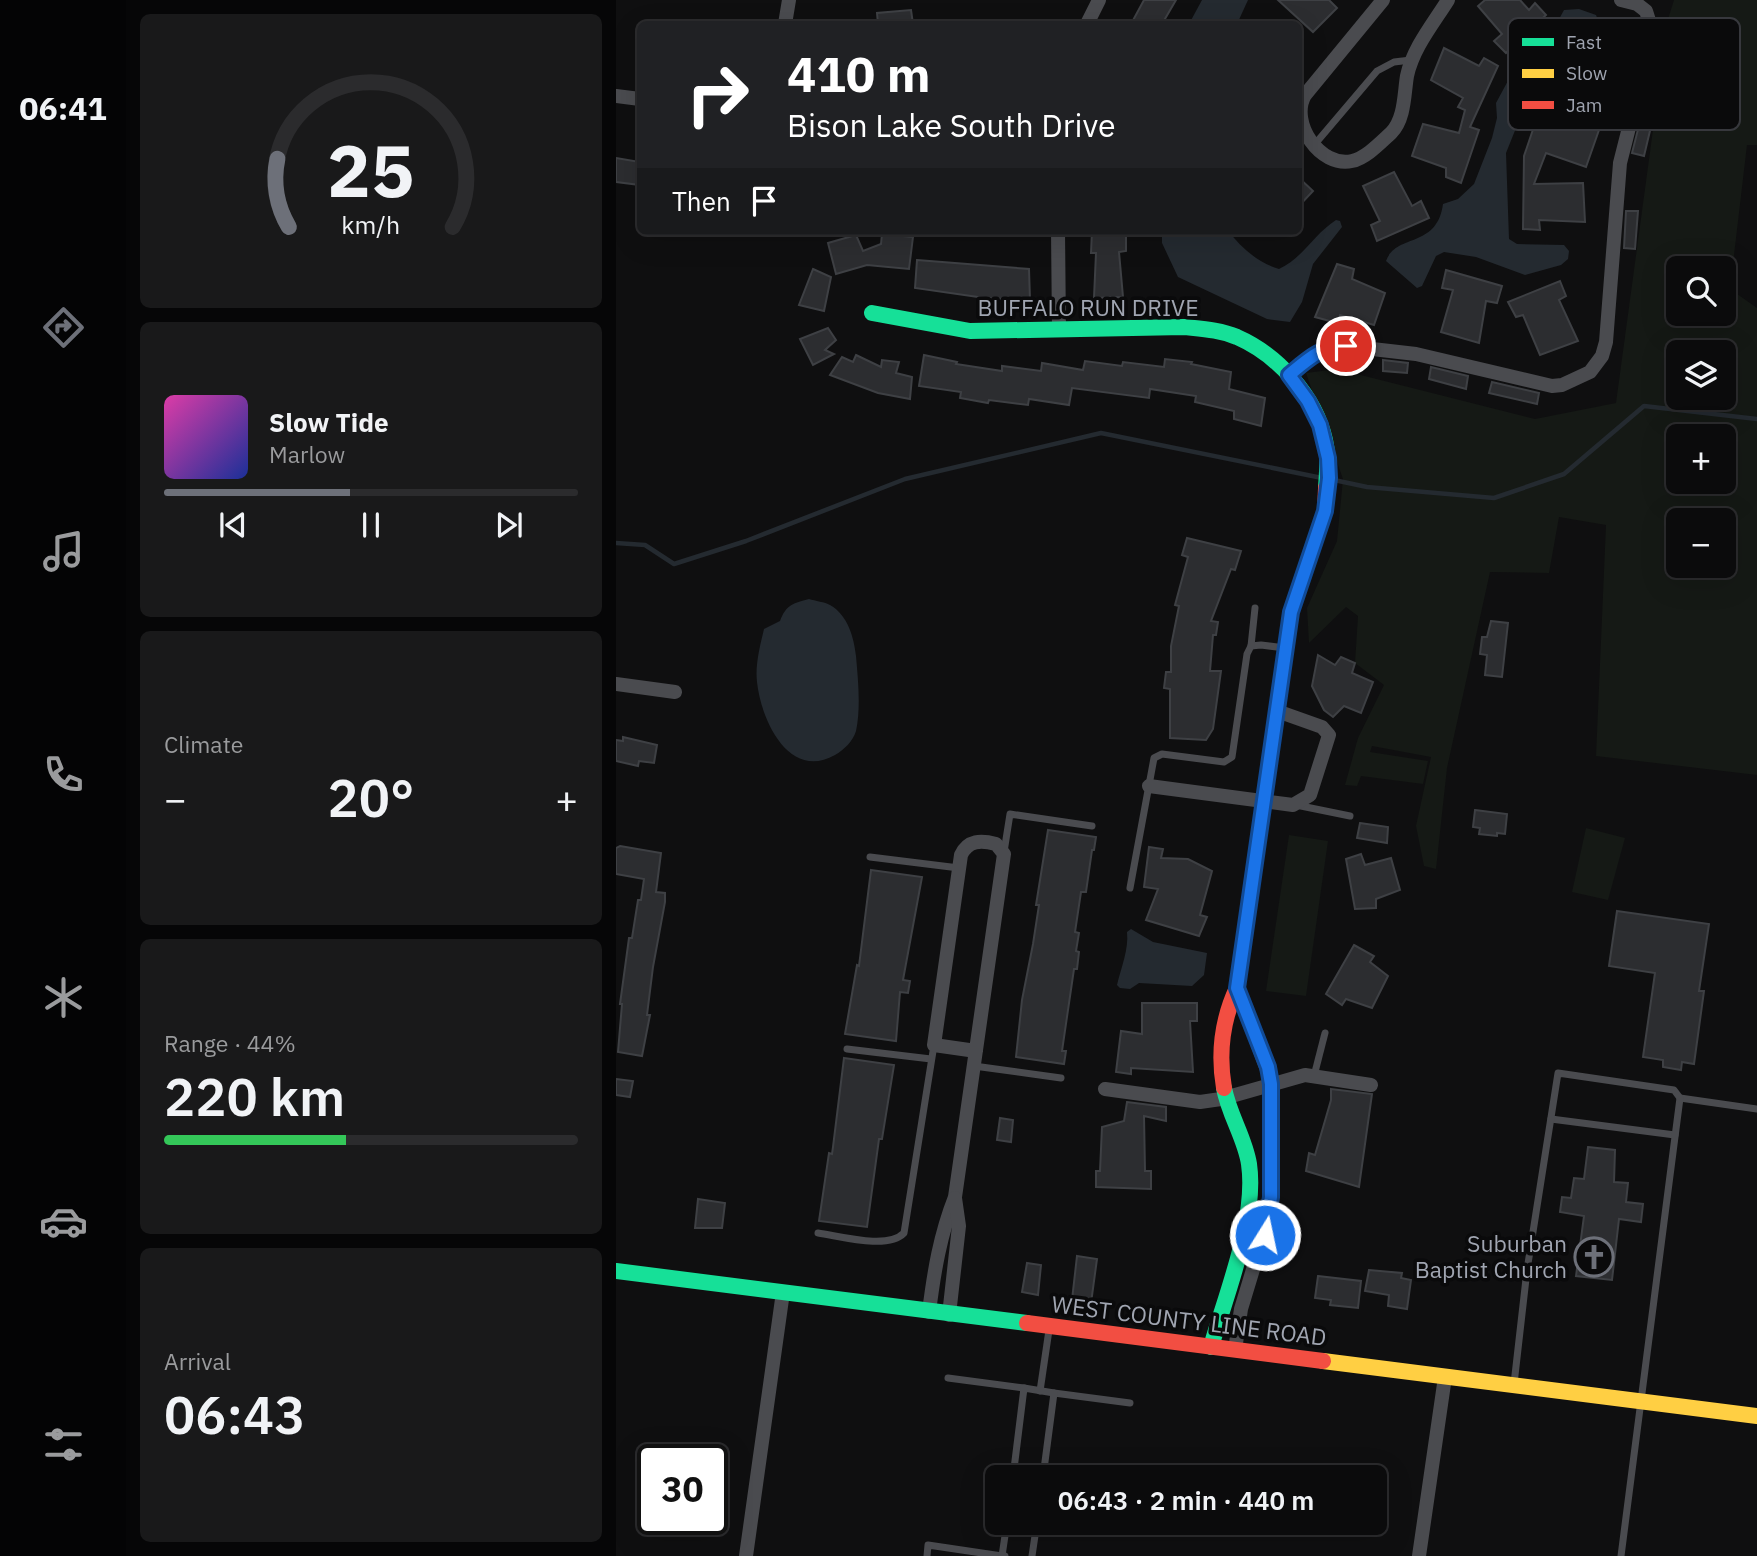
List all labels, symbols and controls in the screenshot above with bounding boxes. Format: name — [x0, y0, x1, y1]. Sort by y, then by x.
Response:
legend — [1508, 18, 1740, 130]
text: Fast — [1566, 30, 1602, 54]
text: 410 m — [787, 42, 931, 105]
icon: right — [672, 49, 763, 140]
text: Slow — [1566, 61, 1607, 85]
text: 06:41 — [19, 87, 107, 129]
text: Jam — [1566, 93, 1602, 117]
text: Bison Lake South Drive — [787, 104, 1116, 146]
text: 25 — [327, 123, 415, 218]
icon: arrive — [745, 182, 783, 220]
text: Then — [672, 184, 731, 218]
text: km/h — [342, 208, 400, 241]
map controls — [1666, 256, 1736, 578]
button: search — [1666, 256, 1736, 326]
street label: BUFFALO RUN DRIVE — [977, 292, 1199, 322]
icon: directions — [39, 303, 88, 352]
pin — [1316, 316, 1376, 376]
icon: arrive — [1327, 327, 1365, 365]
button: layers — [1666, 340, 1736, 410]
text: Slow Tide — [269, 405, 389, 439]
button: + — [1666, 424, 1736, 494]
text: Marlow — [269, 439, 345, 469]
icon: previous — [214, 506, 252, 544]
icon: pause — [352, 506, 390, 544]
icon: next — [490, 506, 528, 544]
button: − — [1666, 508, 1736, 578]
icon: music — [39, 527, 88, 576]
text: Climate — [164, 729, 243, 759]
icon: phone — [39, 750, 88, 799]
text: 20° — [328, 764, 414, 831]
text: − — [164, 774, 187, 823]
text: + — [555, 774, 578, 823]
icon: climate — [39, 973, 88, 1022]
text: Range · 44% — [164, 1028, 296, 1058]
text: 220 km — [164, 1063, 345, 1130]
icon: car — [39, 1197, 88, 1246]
position arrow — [1228, 1198, 1302, 1272]
place label: Suburban Baptist Church — [1415, 1228, 1567, 1284]
church icon: Suburban Baptist Church — [1573, 1236, 1615, 1278]
street label: WEST COUNTY LINE ROAD — [1050, 1288, 1328, 1352]
text: Arrival — [164, 1346, 231, 1376]
text: 06:43 — [164, 1381, 305, 1448]
icon: filters — [39, 1420, 88, 1469]
speed limit sign: 30 — [637, 1444, 728, 1535]
text: 06:43 · 2 min · 440 m — [1058, 1483, 1314, 1517]

